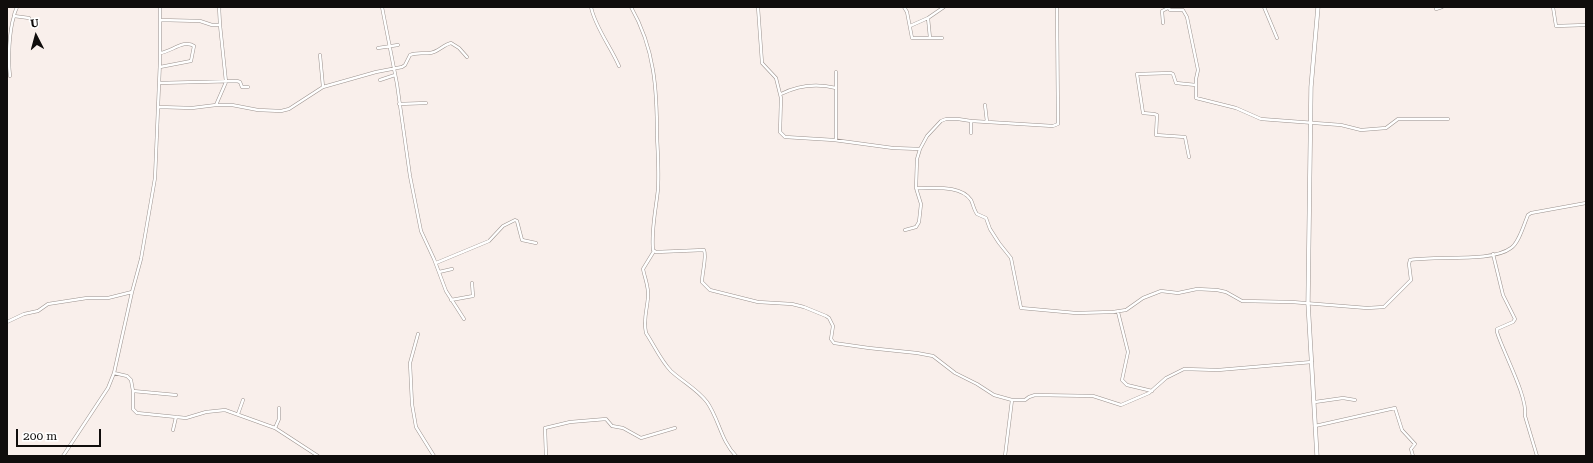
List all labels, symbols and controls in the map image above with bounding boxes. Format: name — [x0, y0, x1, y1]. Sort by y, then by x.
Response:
north arrow — [16, 16, 56, 56]
text: U — [30, 17, 40, 30]
scale bar — [18, 421, 103, 447]
text: 200 m — [23, 429, 57, 443]

